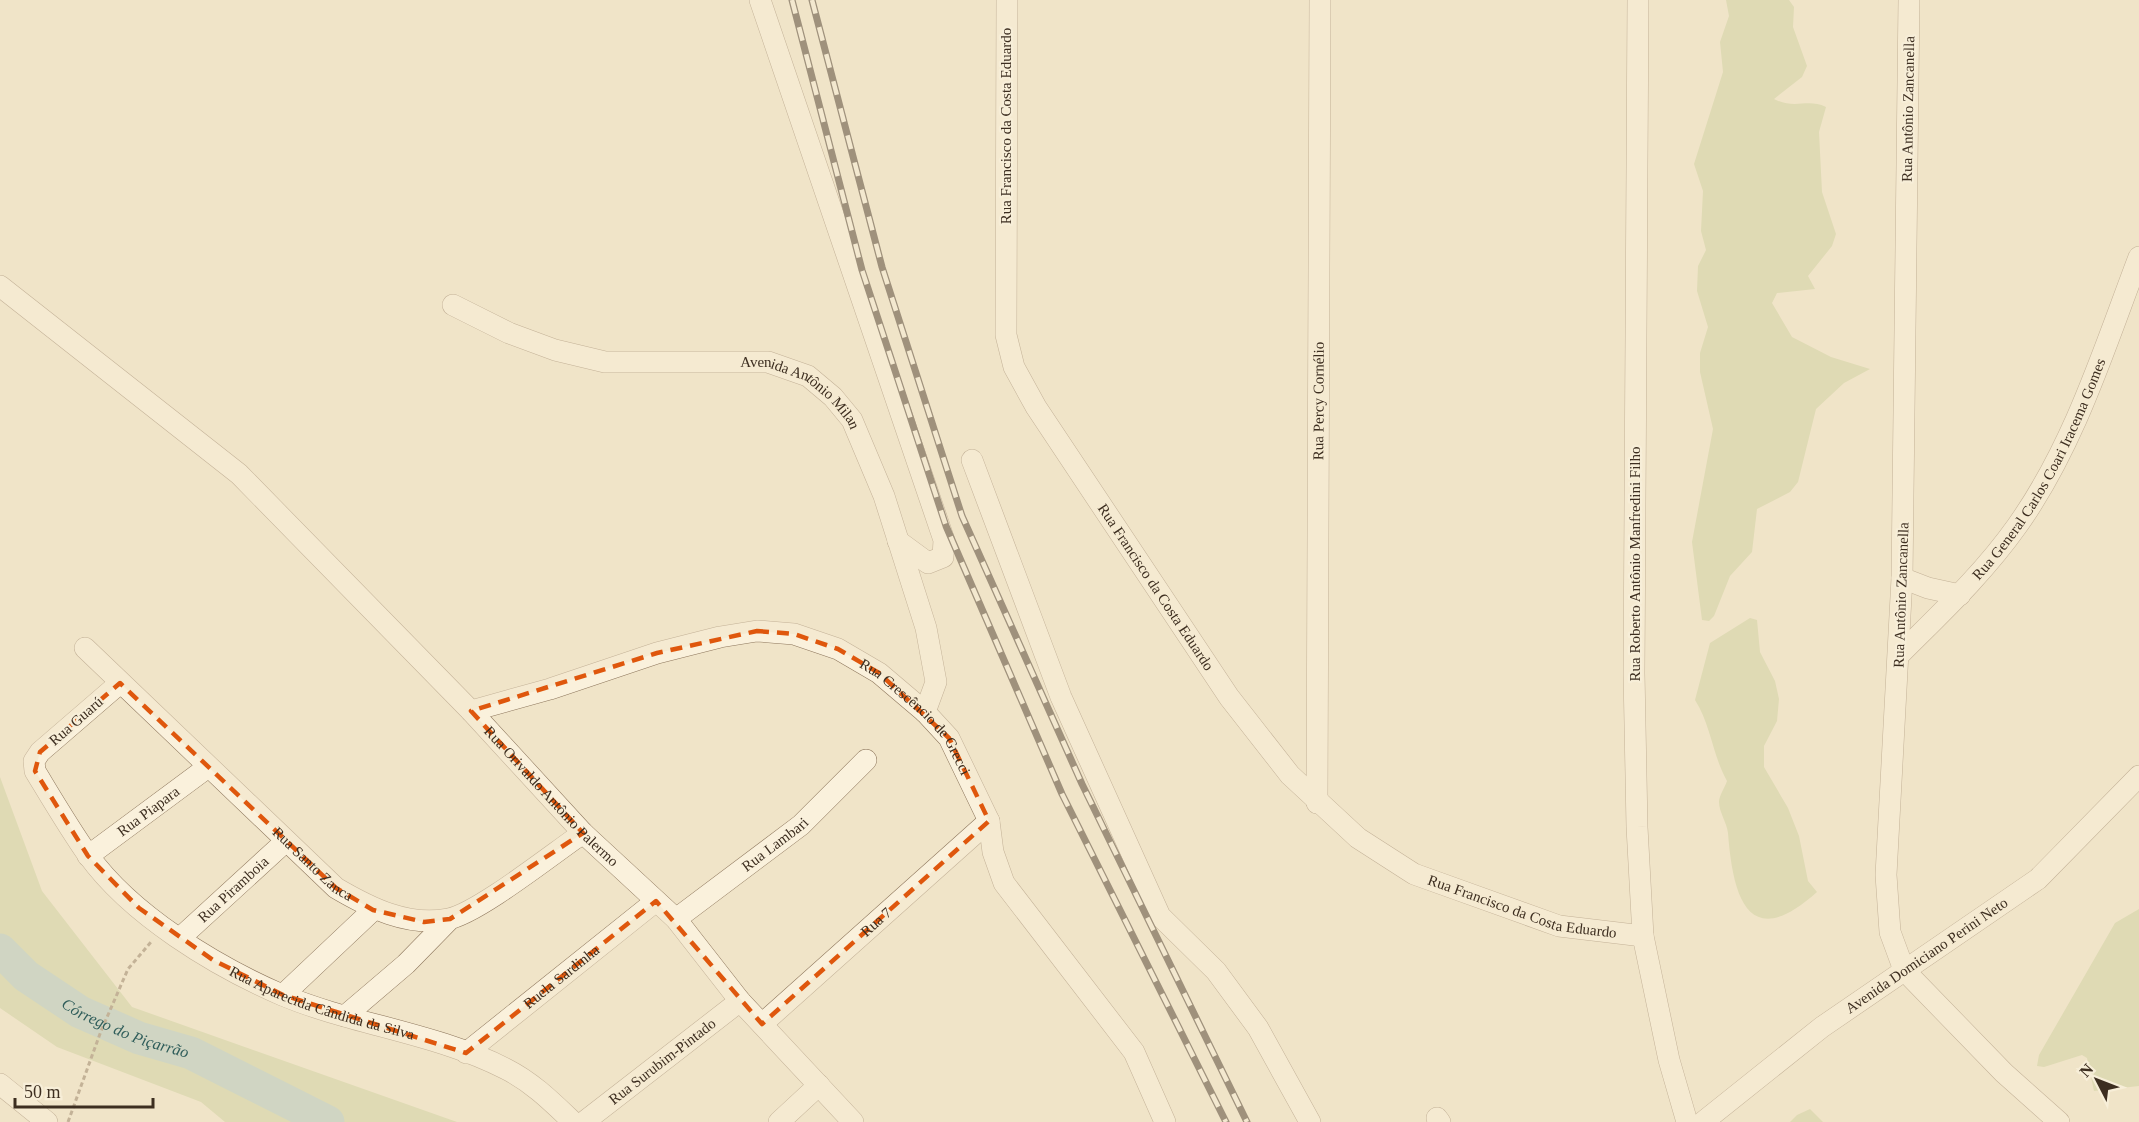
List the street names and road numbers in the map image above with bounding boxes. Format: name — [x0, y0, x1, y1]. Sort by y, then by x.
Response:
street label: Rua Francisco da Costa Eduardo — [998, 28, 1014, 224]
street label: Rua Antônio Zancanella — [1899, 36, 1917, 182]
street label: Rua Percy Cornélio — [1310, 342, 1327, 460]
street label: Avenida Antônio Milan — [740, 354, 863, 432]
street label: Rua General Carlos Coari Iracema Gomes — [1969, 356, 2108, 583]
street label: Rua Roberto Antônio Manfredini Filho — [1627, 447, 1643, 681]
street label: Rua Francisco da Costa Eduardo — [1095, 501, 1217, 673]
street label: Rua Antônio Zancanella — [1890, 522, 1912, 668]
street label: Rua Crescêncio de Grecci — [857, 656, 974, 777]
street label: Rua Guarú — [46, 693, 106, 748]
street label: Rua Orivaldo Antônio Palermo — [481, 723, 622, 870]
street label: Rua Piapara — [114, 783, 183, 839]
street label: Rua Lambari — [739, 814, 812, 875]
street label: Rua Santo Zanca — [269, 824, 356, 904]
street label: Rua Piramboia — [195, 853, 272, 926]
street label: Rua Francisco da Costa Eduardo — [1426, 872, 1618, 941]
street label: Avenida Domiciano Perini Neto — [1843, 894, 2011, 1016]
street label: Rua 7 — [858, 904, 895, 940]
street label: Ruela Sardinha — [520, 942, 602, 1012]
street label: Rua Aparecida Cândida da Silva — [227, 963, 416, 1043]
street label: Rua Surubim-Pintado — [606, 1015, 719, 1108]

